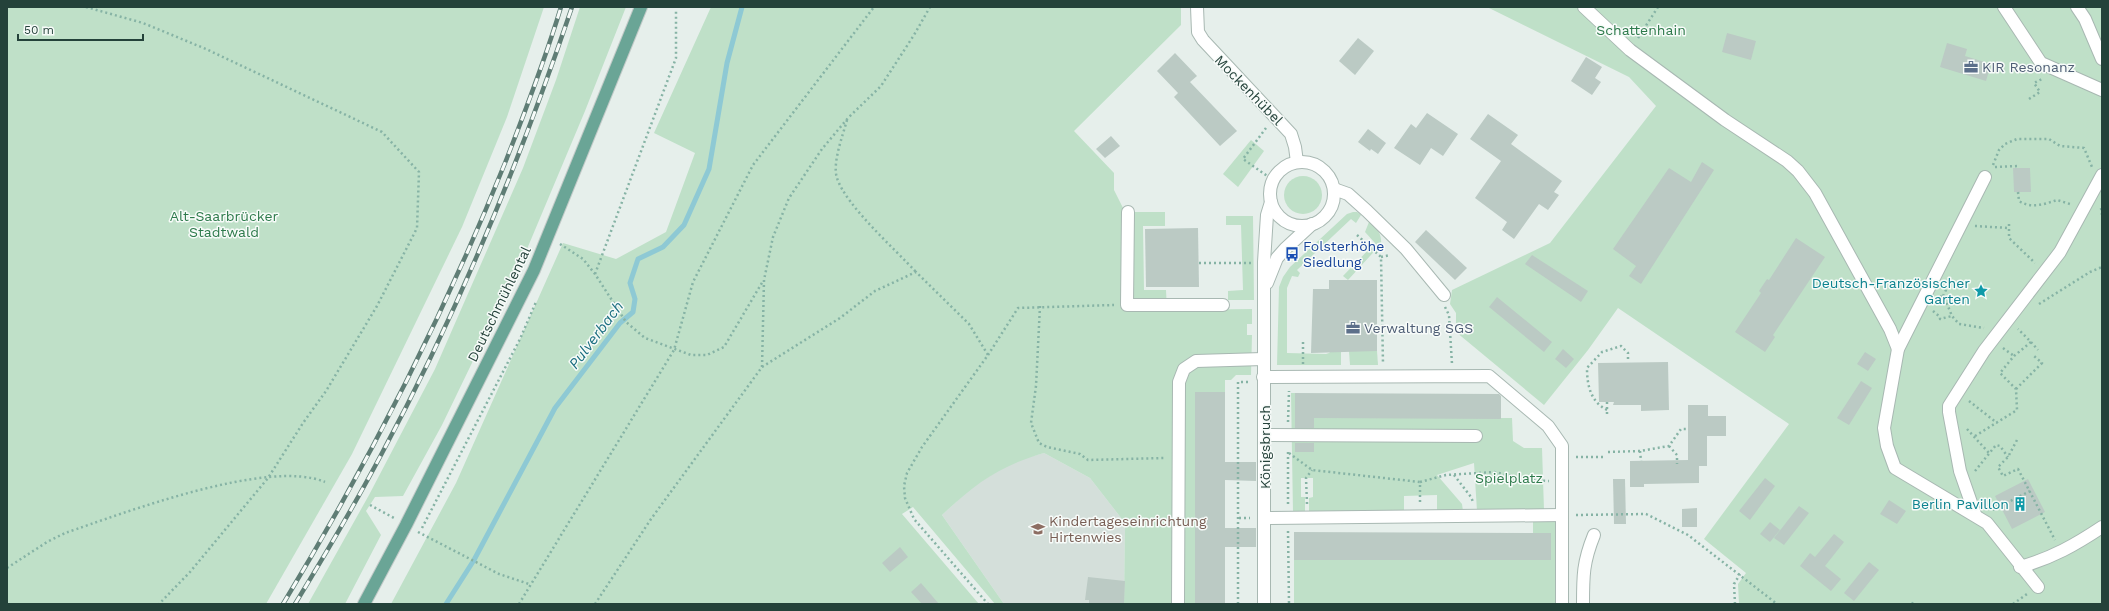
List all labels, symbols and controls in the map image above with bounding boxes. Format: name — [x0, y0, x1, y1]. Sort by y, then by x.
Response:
scale bar — [18, 16, 143, 42]
park label: Schattenhain — [1596, 22, 1686, 38]
text: 50 m — [24, 23, 54, 37]
street label: Mockenhübel — [1212, 52, 1287, 129]
office icon: KIR Resonanz — [1963, 59, 1979, 75]
place label: KIR Resonanz — [1982, 59, 2075, 75]
park label: Alt-Saarbrücker Stadtwald — [170, 208, 279, 240]
place label: Folsterhöhe Siedlung — [1303, 238, 1384, 270]
street label: Deutschmühlental — [464, 243, 534, 364]
bus stop icon: Folsterhöhe Siedlung — [1284, 246, 1300, 262]
place label: Deutsch-Französischer Garten — [1812, 275, 1970, 307]
place icon: Deutsch-Französischer Garten — [1973, 283, 1989, 299]
water label: Pulverbach — [565, 298, 627, 372]
office icon: Verwaltung SGS — [1345, 320, 1361, 336]
place label: Verwaltung SGS — [1364, 320, 1473, 336]
street label: Königsbruch — [1257, 405, 1273, 489]
park label: Spielplatz — [1475, 470, 1543, 486]
place label: Berlin Pavillon — [1912, 496, 2009, 512]
building icon: Berlin Pavillon — [2012, 496, 2028, 512]
place label: Kindertageseinrichtung Hirtenwies — [1049, 513, 1207, 545]
school or university icon: Kindertageseinrichtung Hirtenwies — [1030, 521, 1046, 537]

